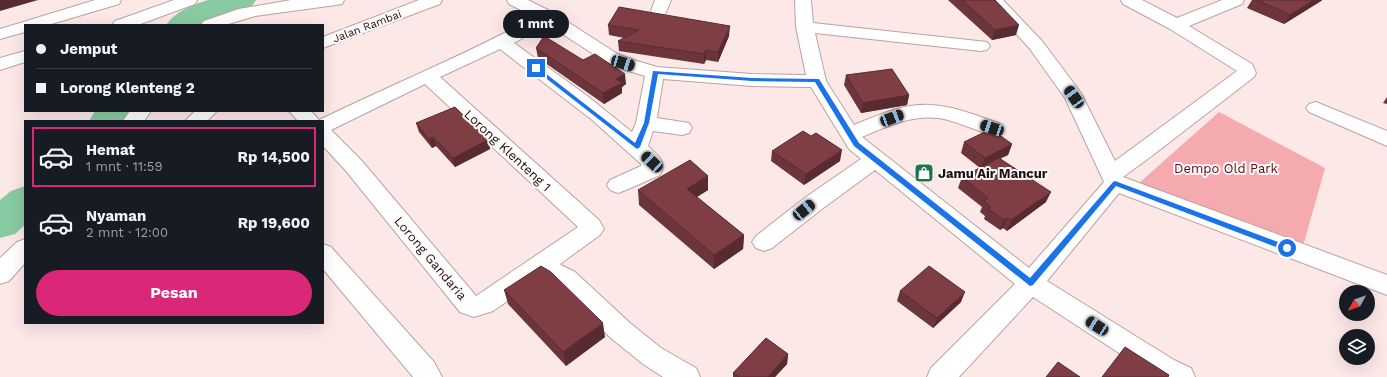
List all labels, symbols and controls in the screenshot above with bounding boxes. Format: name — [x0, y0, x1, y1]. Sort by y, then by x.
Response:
street label: Jalan Rambai — [331, 7, 403, 46]
callout: 1 mnt — [503, 10, 569, 38]
text: 1 mnt — [518, 16, 554, 31]
text: Jemput — [60, 40, 117, 58]
car — [610, 54, 636, 72]
route end — [527, 59, 545, 77]
text: Lorong Klenteng 2 — [60, 79, 195, 97]
car — [1062, 84, 1086, 110]
street label: Lorong Klenteng 1 — [461, 106, 554, 194]
car — [879, 108, 905, 128]
car — [979, 119, 1005, 137]
icon: car — [38, 139, 74, 175]
text: Hemat — [86, 141, 135, 159]
text: Rp 14,500 — [238, 148, 310, 166]
car — [639, 149, 665, 175]
text: 1 mnt · 11:59 — [86, 159, 162, 174]
park label: Dempo Old Park — [1174, 161, 1279, 176]
shop icon: Jamu Air Mancur — [913, 162, 935, 184]
place label: Jamu Air Mancur — [938, 166, 1048, 181]
car — [791, 198, 817, 222]
icon: car — [38, 205, 74, 241]
text: Nyaman — [86, 207, 146, 225]
text: Rp 19,600 — [238, 214, 310, 232]
street label: Lorong Gandaria — [391, 214, 470, 304]
text: 2 mnt · 12:00 — [86, 225, 168, 240]
route start — [1278, 239, 1296, 257]
button: Pesan — [36, 270, 312, 316]
north arrow — [1339, 285, 1375, 321]
map controls — [1339, 285, 1375, 365]
car — [1084, 314, 1110, 338]
button: layers — [1339, 329, 1375, 365]

